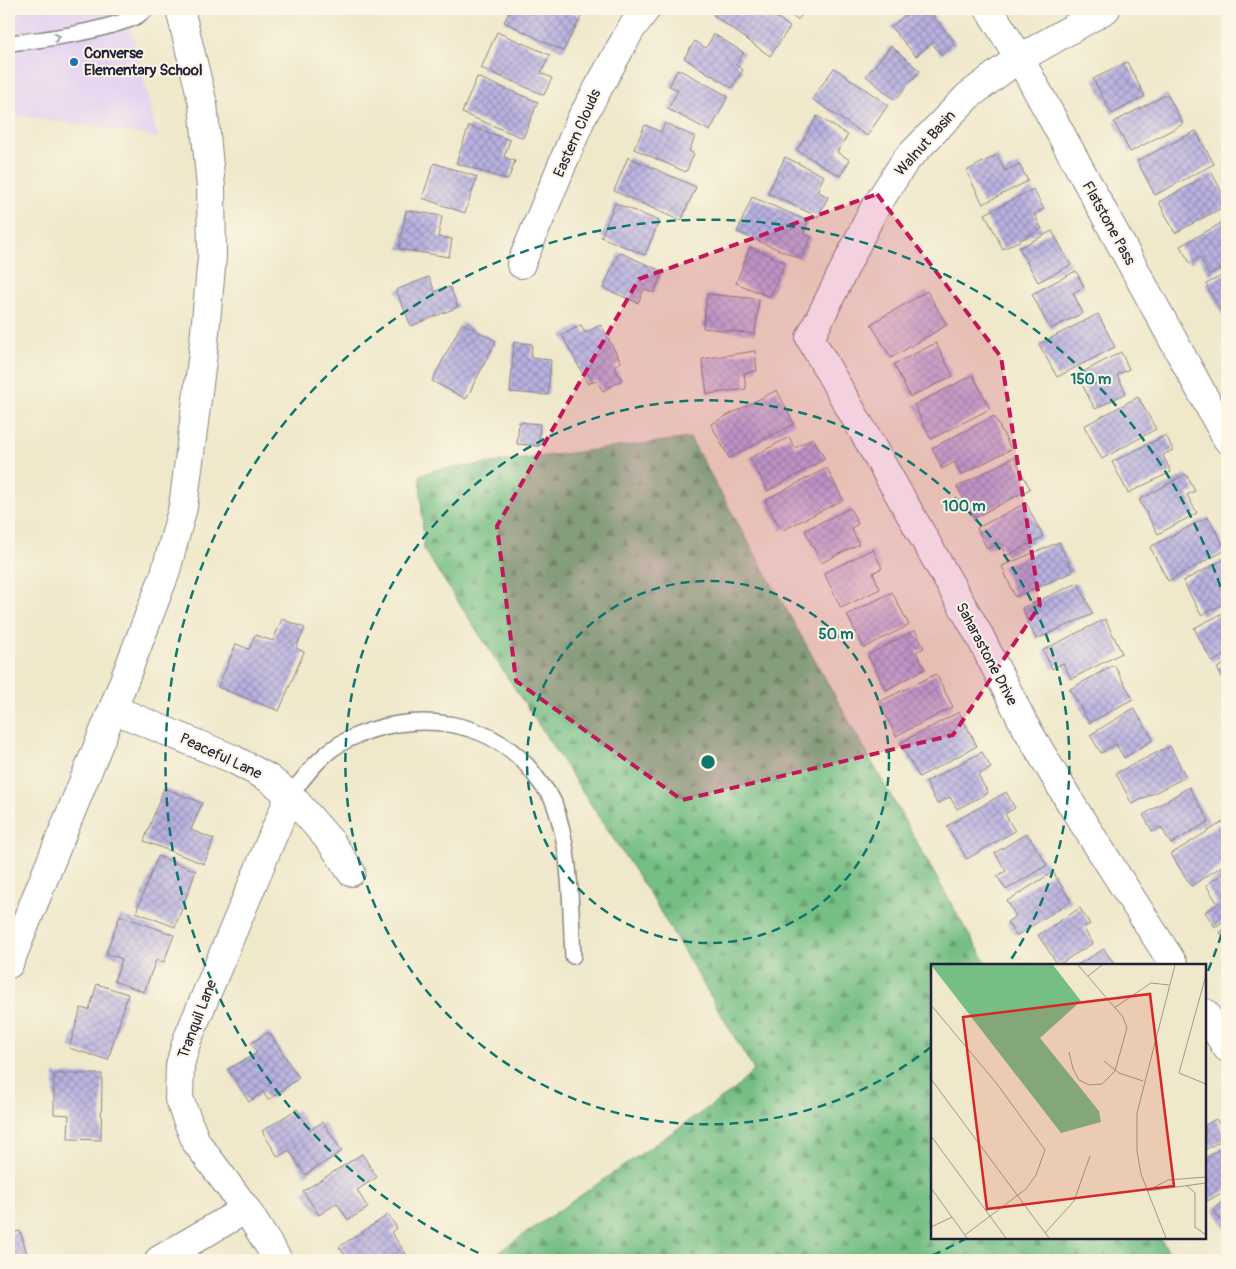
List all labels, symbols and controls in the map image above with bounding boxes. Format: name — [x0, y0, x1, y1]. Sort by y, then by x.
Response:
one-way arrow — [53, 32, 61, 42]
place label: Converse Elementary School — [84, 44, 203, 80]
marker: Converse Elementary School — [68, 56, 80, 68]
street label: Eastern Clouds — [550, 86, 605, 180]
street label: Walnut Basin — [891, 107, 960, 180]
street label: Flatstone Pass — [1078, 178, 1140, 269]
text: 150 m — [1071, 370, 1111, 389]
text: 100 m — [943, 497, 985, 516]
street label: Saharastone Drive — [951, 599, 1022, 709]
text: 50 m — [819, 625, 853, 644]
street label: Peaceful Lane — [177, 729, 265, 784]
centre of rings — [699, 753, 717, 771]
inset map — [931, 964, 1206, 1239]
street label: Tranquil Lane — [174, 976, 221, 1061]

